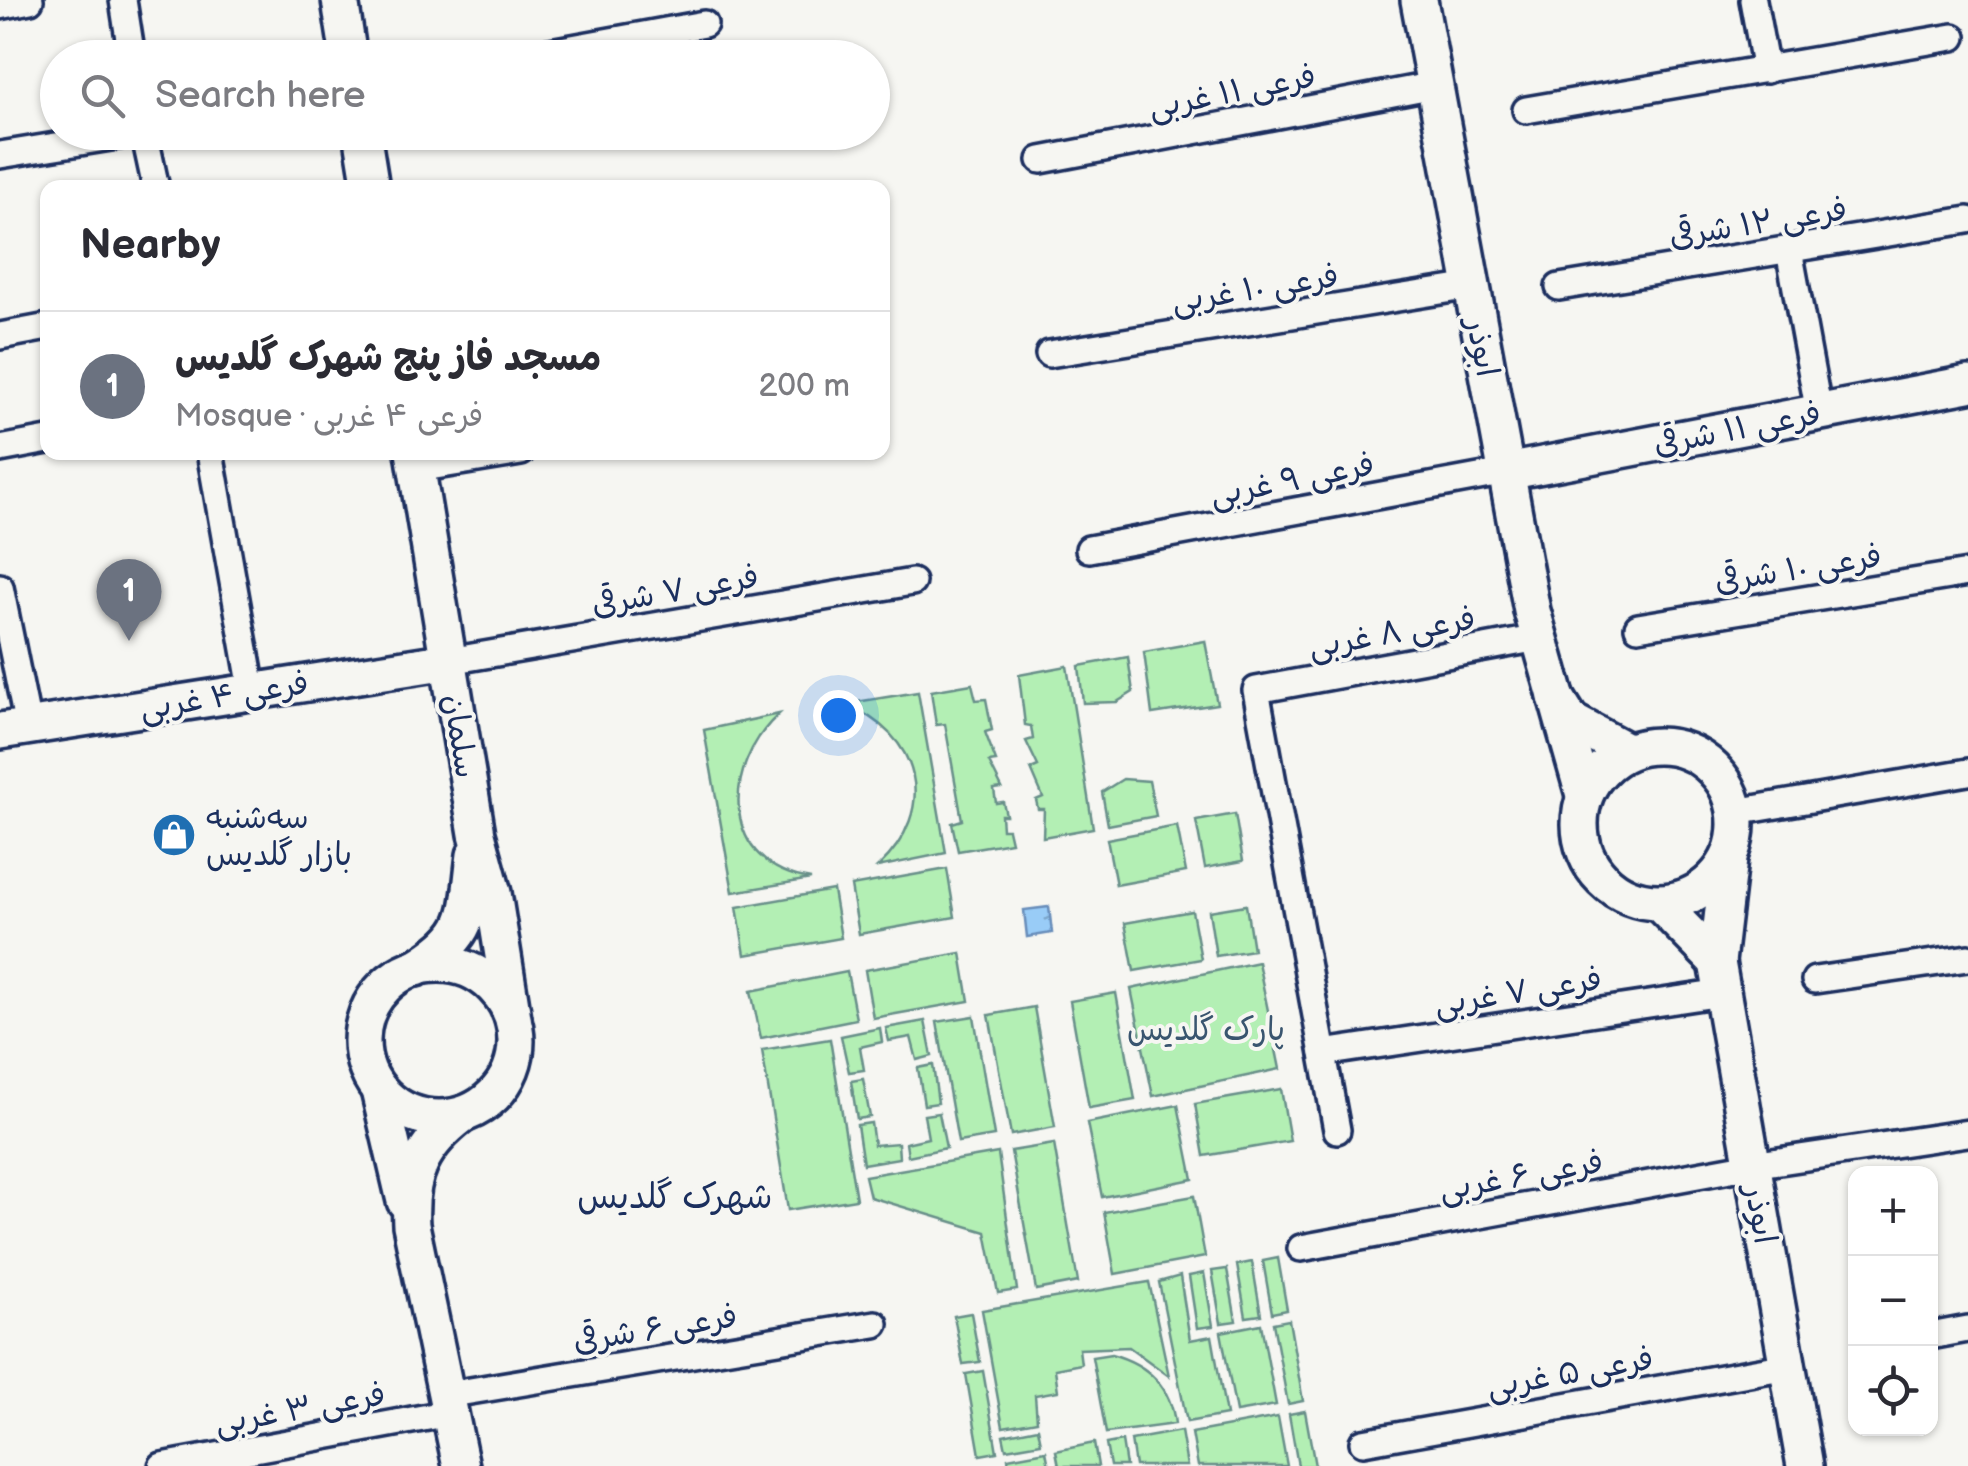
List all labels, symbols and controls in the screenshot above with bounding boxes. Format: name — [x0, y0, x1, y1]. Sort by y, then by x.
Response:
search box — [40, 40, 890, 150]
street label: فرعی ۱۱ غربی — [1145, 57, 1319, 128]
icon: search — [75, 68, 130, 123]
text: Search here — [155, 73, 366, 118]
street label: فرعی ۱۲ شرقی — [1666, 189, 1850, 257]
text: Nearby — [80, 220, 220, 271]
street label: فرعی ۱۰ غربی — [1169, 257, 1341, 322]
street label: ابوذر — [1456, 311, 1506, 380]
text: مسجد فاز پنج شهرک گلدیس — [175, 336, 601, 381]
text: 1 — [106, 367, 119, 406]
text: 200 m — [758, 367, 850, 406]
street label: فرعی ۱۱ شرقی — [1650, 393, 1824, 465]
text: Mosque · فرعی ۴ غربی — [175, 397, 483, 436]
street label: فرعی ۹ غربی — [1207, 445, 1378, 515]
street label: فرعی ۱۰ شرقی — [1712, 536, 1884, 602]
street label: فرعی ۷ شرقی — [589, 557, 762, 625]
pin: 1 — [96, 558, 162, 641]
street label: فرعی ۸ غربی — [1306, 600, 1479, 667]
street label: فرعی ۴ غربی — [137, 664, 311, 729]
your location — [813, 690, 864, 741]
street label: سلمان — [434, 691, 485, 781]
place label: سه‌شنبه بازار گلدیس — [206, 799, 352, 875]
shop icon: سه‌شنبه بازار گلدیس — [151, 812, 197, 858]
street label: فرعی ۷ غربی — [1432, 960, 1605, 1025]
park label: پارک گلدیس — [1127, 1011, 1285, 1050]
street label: فرعی ۶ غربی — [1436, 1143, 1606, 1210]
map controls — [1848, 1166, 1938, 1436]
button: + — [1848, 1166, 1938, 1256]
district label: شهرک گلدیس — [577, 1176, 773, 1219]
street label: ابوذر — [1735, 1179, 1784, 1247]
button: − — [1848, 1256, 1938, 1346]
street label: فرعی ۶ شرقی — [570, 1296, 740, 1362]
street label: فرعی ۵ غربی — [1484, 1340, 1657, 1407]
button: locate — [1848, 1346, 1938, 1436]
street label: فرعی ۳ غربی — [212, 1375, 389, 1444]

